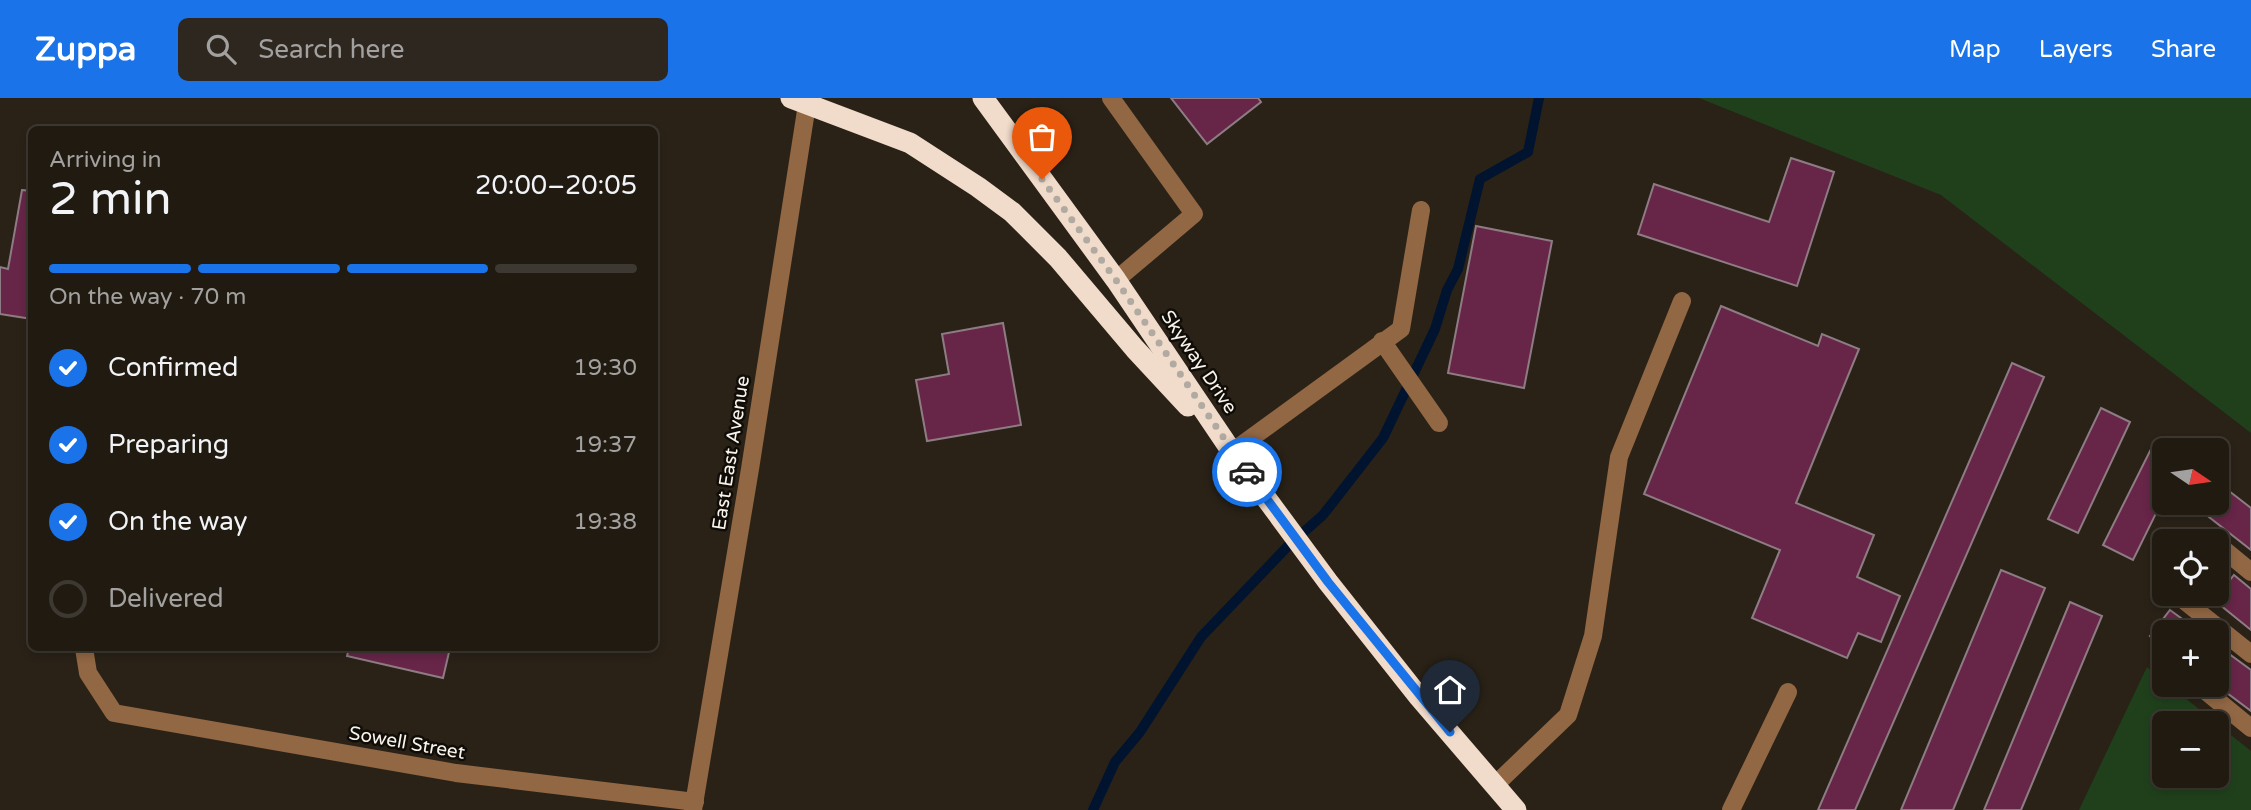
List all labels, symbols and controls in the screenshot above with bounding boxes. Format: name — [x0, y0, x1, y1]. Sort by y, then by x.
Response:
search box — [178, 18, 668, 81]
text: Zuppa — [35, 30, 136, 69]
icon: search — [202, 30, 240, 68]
text: Search here — [258, 34, 405, 65]
text: Map — [1949, 35, 2001, 64]
text: Layers — [2039, 35, 2113, 64]
text: Share — [2151, 35, 2216, 64]
pin — [1012, 107, 1072, 179]
icon: bag — [1023, 118, 1061, 156]
text: Arriving in — [49, 146, 162, 174]
text: 20:00–20:05 — [475, 170, 637, 201]
text: 2 min — [49, 172, 172, 227]
text: On the way · 70 m — [49, 283, 246, 311]
street label: Skyway Drive — [1156, 306, 1242, 418]
icon: check — [49, 349, 87, 387]
text: Confirmed — [108, 352, 238, 383]
text: 19:30 — [573, 354, 637, 382]
street label: East East Avenue — [708, 374, 754, 532]
icon: check — [49, 426, 87, 464]
text: Preparing — [108, 429, 229, 460]
text: 19:37 — [573, 431, 637, 459]
courier — [1212, 437, 1282, 507]
north arrow — [2152, 438, 2230, 514]
map controls — [2152, 438, 2229, 788]
icon: car — [1228, 453, 1266, 491]
icon: check — [49, 503, 87, 541]
text: On the way — [108, 506, 248, 537]
text: 19:38 — [573, 508, 637, 536]
button: locate — [2152, 529, 2229, 606]
text: Delivered — [108, 583, 224, 614]
button: + — [2152, 620, 2229, 697]
pin — [1420, 660, 1480, 732]
icon: home — [1431, 671, 1469, 709]
button: − — [2152, 711, 2229, 788]
street label: Sowell Street — [347, 722, 467, 764]

